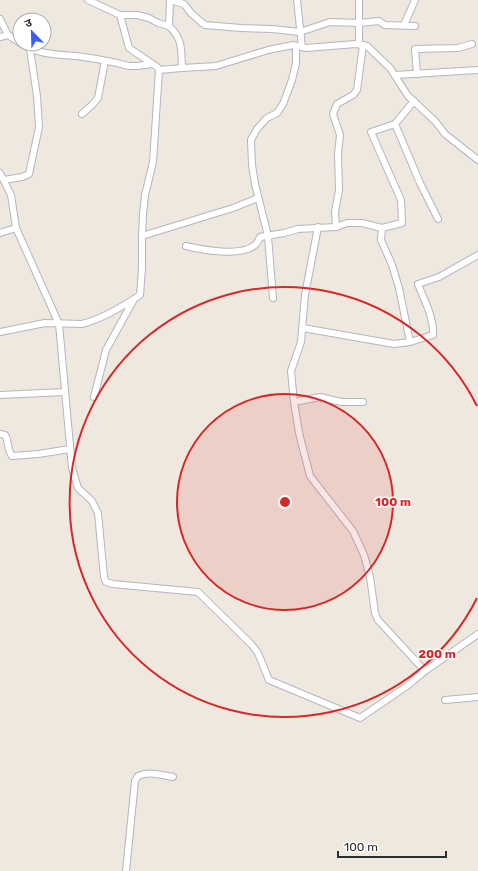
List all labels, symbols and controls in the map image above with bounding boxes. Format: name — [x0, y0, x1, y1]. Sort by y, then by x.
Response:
north arrow — [12, 12, 52, 52]
text: उ — [23, 16, 34, 30]
centre of rings — [278, 495, 292, 509]
text: 100 m — [375, 495, 411, 509]
text: 200 m — [418, 647, 456, 661]
scale bar — [338, 833, 446, 859]
text: 100 m — [344, 840, 378, 854]

